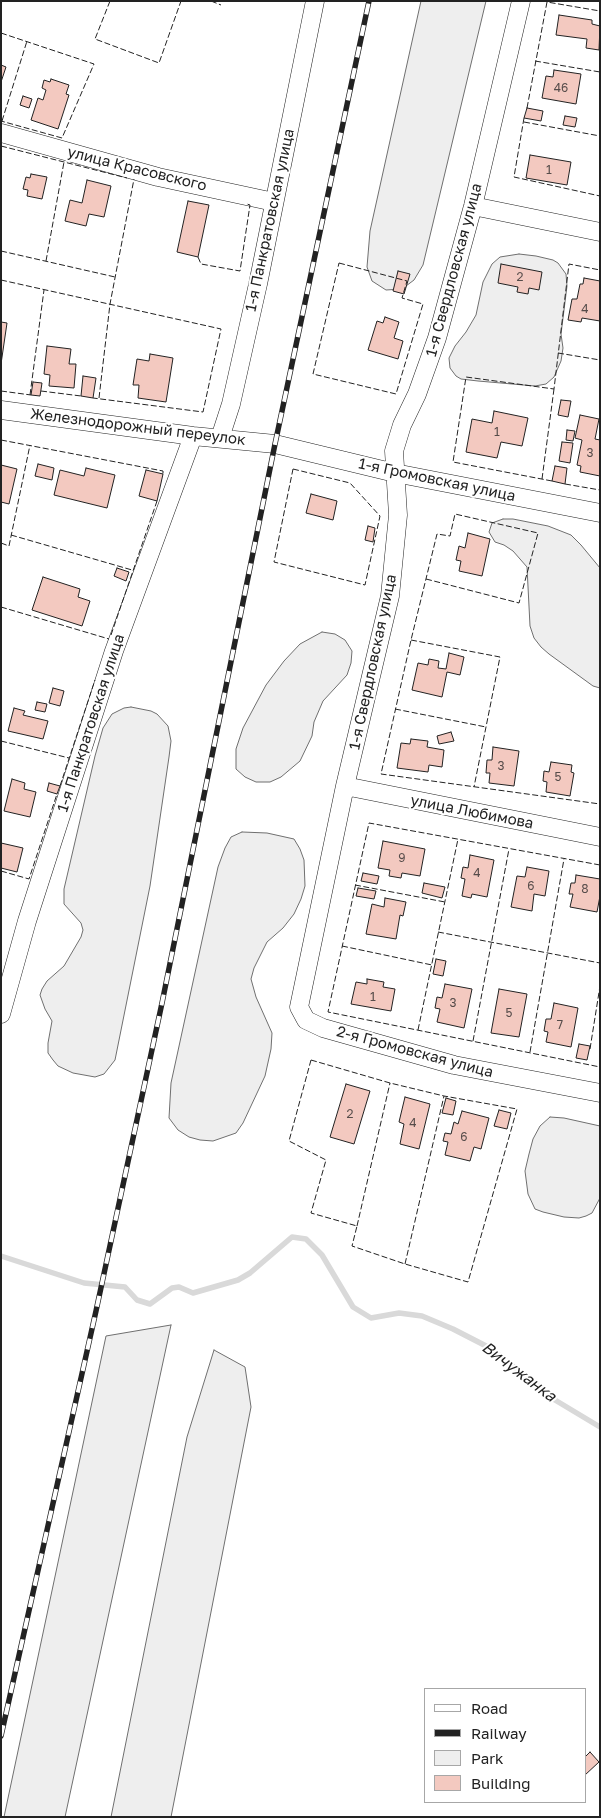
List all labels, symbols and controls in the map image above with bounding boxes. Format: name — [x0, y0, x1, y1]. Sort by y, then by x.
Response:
house number: 46 — [554, 81, 568, 95]
street label: 1-я Панкратовская улица — [242, 127, 298, 313]
street label: улица Красовского — [66, 143, 208, 195]
house number: 1 — [546, 163, 552, 177]
street label: 1-я Свердловская улица — [422, 181, 486, 359]
house number: 2 — [517, 270, 523, 284]
house number: 4 — [581, 302, 589, 316]
street label: Железнодорожный переулок — [29, 405, 247, 449]
house number: 1 — [494, 425, 500, 439]
house number: 3 — [586, 446, 594, 460]
street label: 1-я Громовская улица — [357, 455, 517, 505]
street label: 1-я Свердловская улица — [346, 573, 400, 751]
street label: 1-я Панкратовская улица — [54, 632, 128, 814]
house number: 3 — [497, 759, 505, 773]
house number: 5 — [555, 770, 561, 784]
street label: улица Любимова — [409, 791, 535, 833]
house number: 9 — [398, 851, 406, 865]
house number: 4 — [473, 866, 481, 880]
house number: 6 — [527, 879, 535, 893]
house number: 8 — [581, 882, 589, 896]
house number: 1 — [370, 990, 376, 1004]
house number: 3 — [449, 996, 457, 1010]
house number: 5 — [506, 1006, 512, 1020]
house number: 7 — [557, 1018, 563, 1032]
street label: 2-я Громовская улица — [335, 1022, 495, 1082]
house number: 2 — [347, 1107, 353, 1121]
house number: 4 — [409, 1116, 417, 1130]
house number: 6 — [460, 1130, 468, 1144]
water label: Вичужанка — [478, 1338, 560, 1406]
legend — [424, 1688, 586, 1803]
text: Road — [471, 1699, 508, 1717]
text: Railway — [471, 1724, 527, 1742]
text: Park — [471, 1749, 503, 1767]
text: Building — [471, 1774, 531, 1792]

